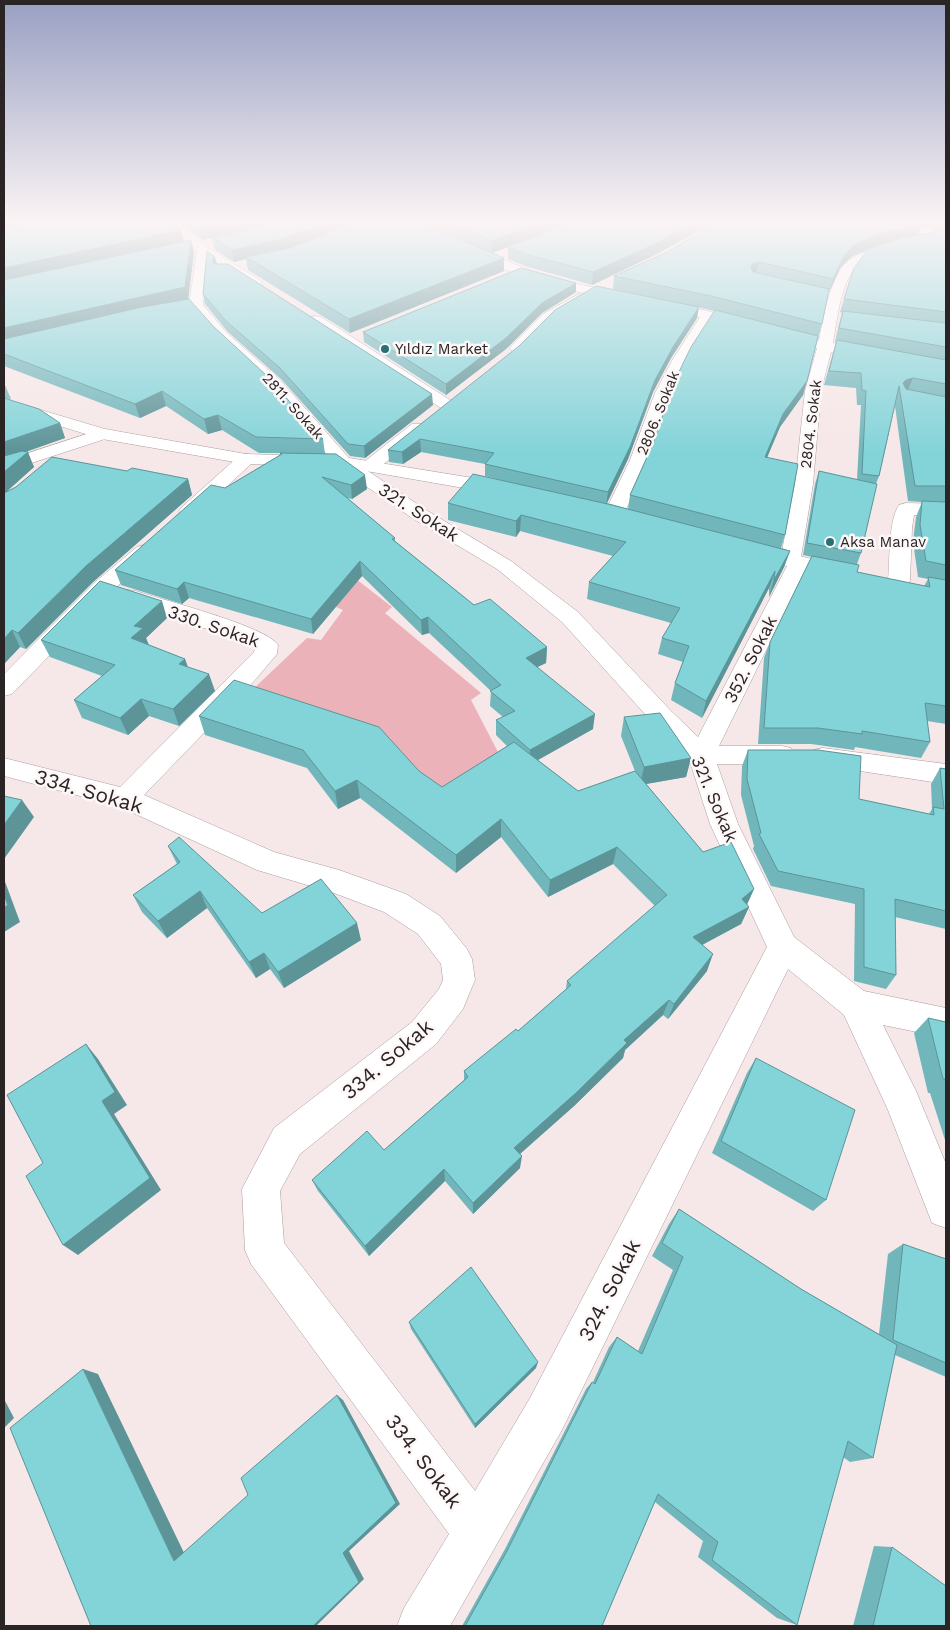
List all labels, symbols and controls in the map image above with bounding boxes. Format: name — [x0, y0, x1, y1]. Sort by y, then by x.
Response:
place label: Yıldız Market — [395, 340, 489, 358]
marker: Yıldız Market — [379, 343, 391, 355]
street label: 2806. Sokak — [633, 368, 683, 458]
street label: 2811. Sokak — [259, 369, 328, 443]
street label: 2804. Sokak — [797, 378, 825, 469]
street label: 321. Sokak — [375, 478, 463, 546]
place label: Aksa Manav — [840, 533, 926, 551]
marker: Aksa Manav — [824, 536, 836, 548]
street label: 330. Sokak — [165, 601, 263, 651]
street label: 352. Sokak — [719, 612, 781, 706]
street label: 321. Sokak — [687, 753, 743, 845]
street label: 334. Sokak — [32, 764, 146, 818]
street label: 334. Sokak — [336, 1014, 438, 1104]
street label: 324. Sokak — [573, 1235, 645, 1345]
street label: 334. Sokak — [380, 1409, 468, 1513]

